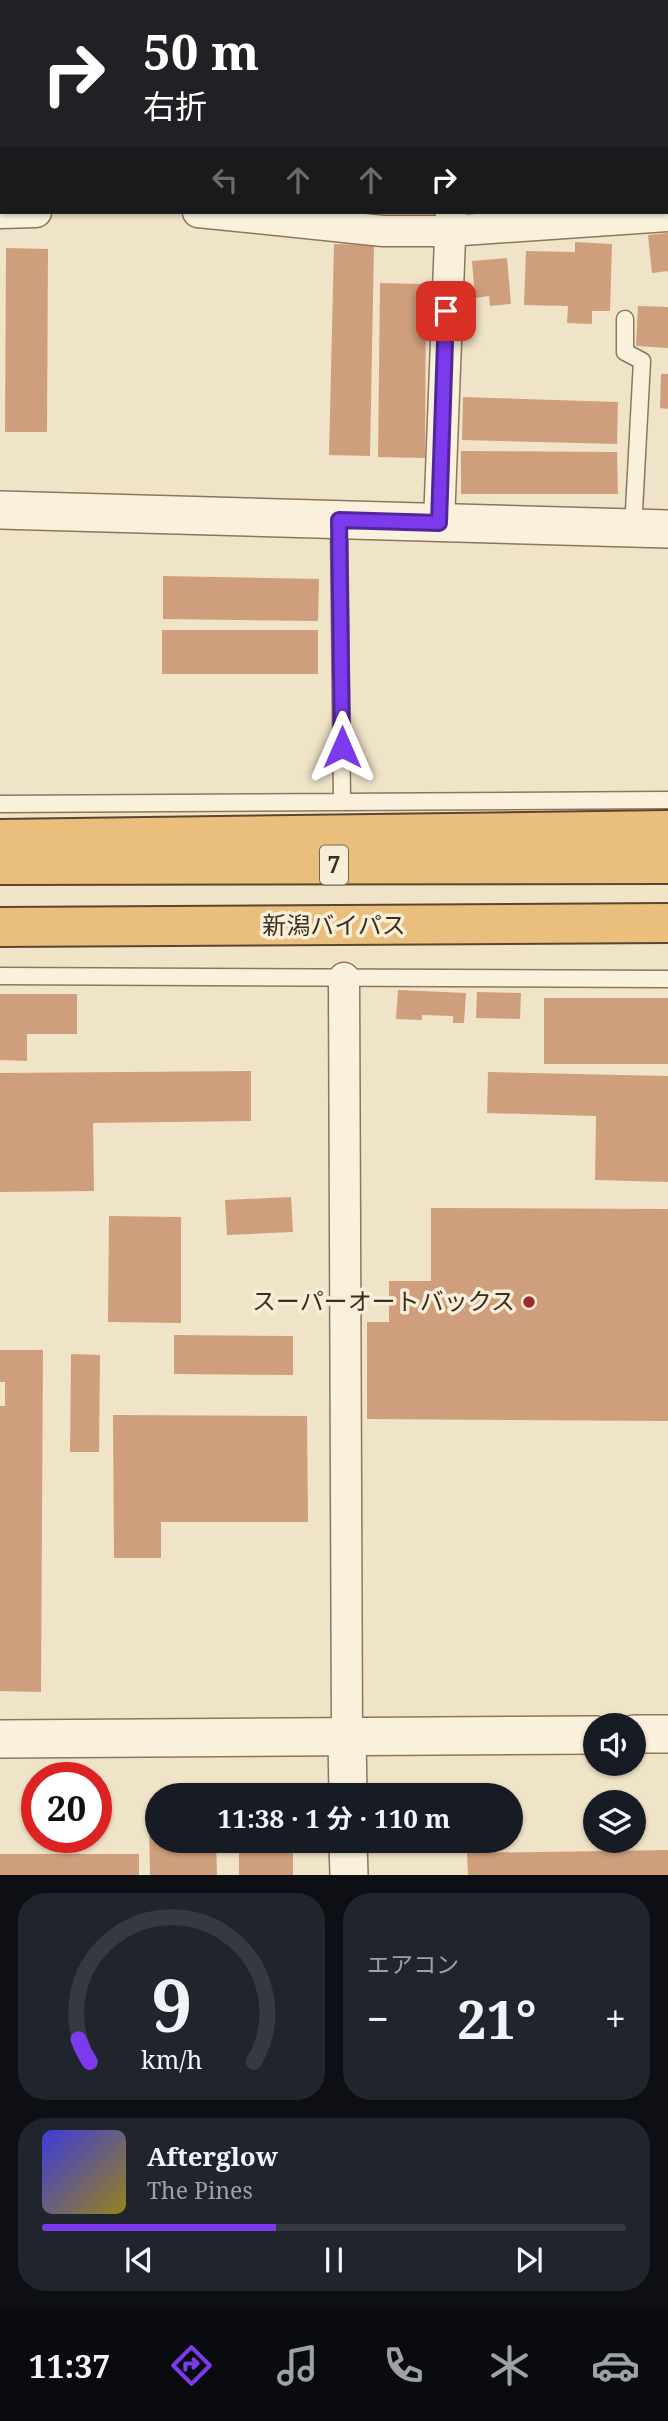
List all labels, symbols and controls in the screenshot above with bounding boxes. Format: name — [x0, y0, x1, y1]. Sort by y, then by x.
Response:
text: 50 m — [143, 18, 259, 84]
icon: right — [28, 28, 119, 119]
text: 右折 — [143, 84, 207, 127]
icon: left — [206, 161, 244, 199]
icon: ahead — [279, 161, 317, 199]
icon: ahead — [352, 161, 390, 199]
icon: right — [425, 161, 463, 199]
pin — [416, 281, 476, 341]
icon: arrive — [427, 292, 465, 330]
position arrow — [305, 710, 379, 784]
road number: 7 — [320, 846, 348, 884]
street label: 新潟バイパス — [262, 908, 406, 941]
place label: スーパーオートバックス — [252, 1284, 515, 1317]
marker: スーパーオートバックス — [521, 1294, 537, 1310]
map controls — [583, 1713, 646, 1853]
button: sound — [583, 1713, 646, 1776]
speed limit sign: 20 — [21, 1762, 112, 1853]
button: layers — [583, 1790, 646, 1853]
text: 11:38 · 1 分 · 110 m — [218, 1800, 450, 1836]
text: エアコン — [367, 1948, 459, 1980]
text: 9 — [151, 1955, 192, 2054]
text: 21° — [457, 1983, 537, 2054]
text: − — [367, 1992, 389, 2044]
text: + — [605, 1992, 626, 2044]
text: km/h — [141, 2042, 202, 2076]
text: Afterglow — [147, 2138, 278, 2174]
text: The Pines — [147, 2174, 253, 2206]
icon: previous — [120, 2241, 158, 2279]
icon: pause — [315, 2241, 353, 2279]
icon: next — [510, 2241, 548, 2279]
icon: directions — [167, 2341, 216, 2390]
icon: music — [273, 2341, 322, 2390]
icon: phone — [379, 2341, 428, 2390]
icon: climate — [485, 2341, 534, 2390]
icon: car — [591, 2341, 640, 2390]
text: 11:37 — [28, 2344, 110, 2387]

